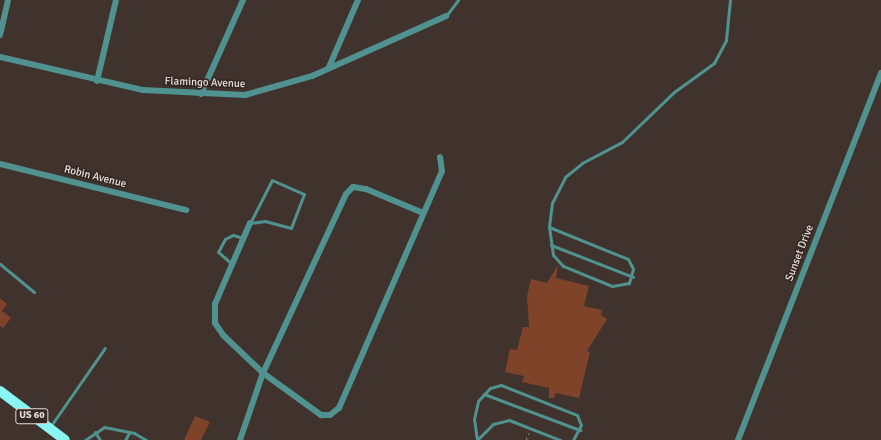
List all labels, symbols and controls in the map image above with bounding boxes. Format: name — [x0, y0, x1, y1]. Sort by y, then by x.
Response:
street label: Flamingo Avenue — [164, 75, 246, 91]
street label: Robin Avenue — [62, 163, 128, 191]
street label: Sunset Drive — [783, 223, 817, 283]
road number: US 60 — [15, 408, 49, 424]

